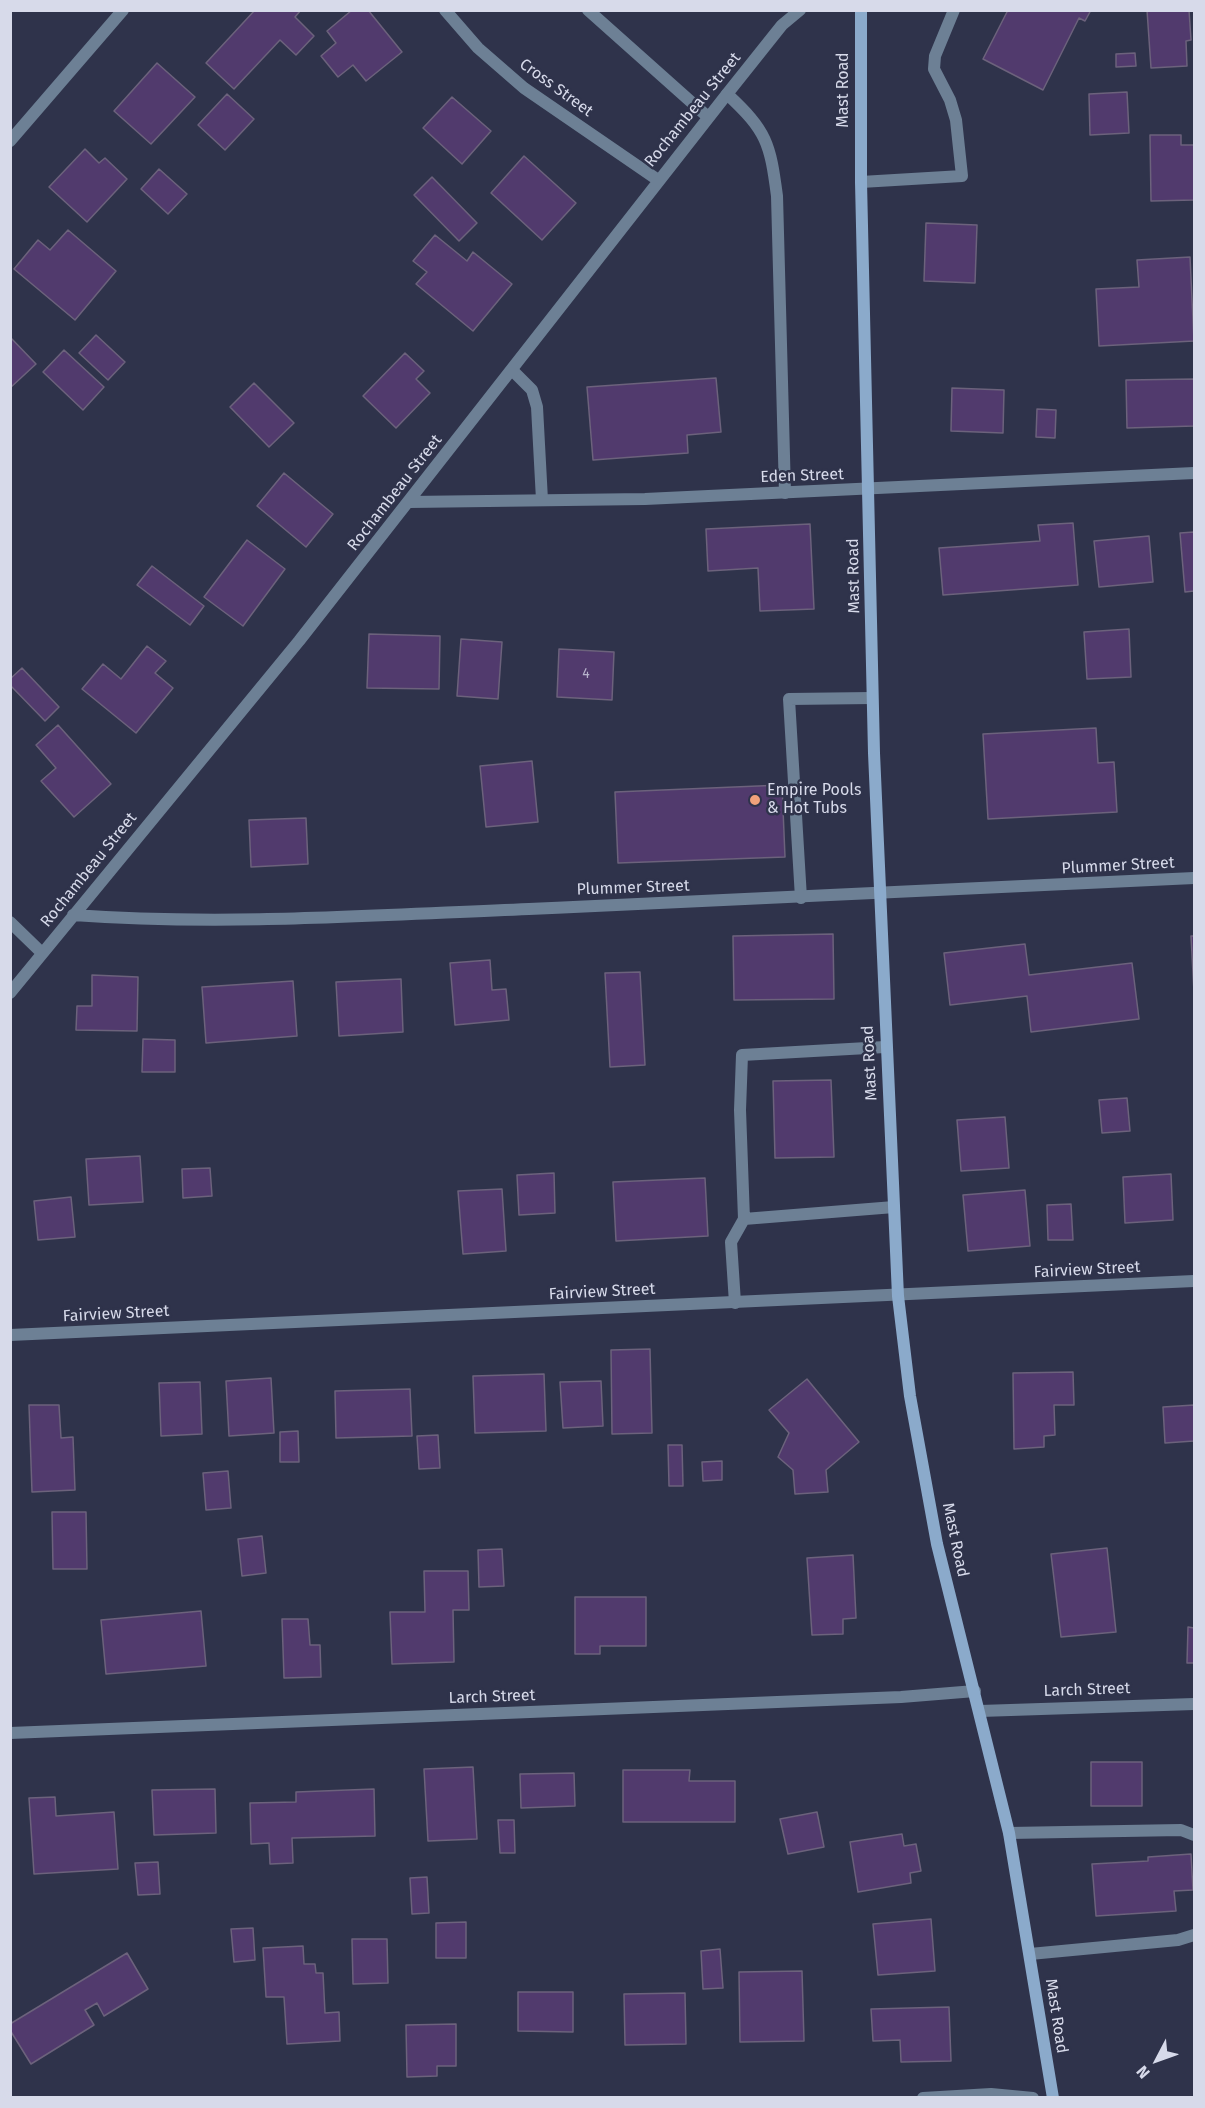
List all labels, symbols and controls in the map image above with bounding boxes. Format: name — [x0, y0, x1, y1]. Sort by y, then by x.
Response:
street label: Rochambeau Street — [641, 49, 745, 171]
street label: Mast Road — [834, 52, 854, 128]
street label: Cross Street — [515, 55, 597, 121]
street label: Rochambeau Street — [344, 431, 446, 555]
street label: Eden Street — [760, 465, 844, 487]
street label: Mast Road — [844, 538, 864, 614]
house number: 4 — [582, 666, 590, 682]
place label: Empire Pools & Hot Tubs — [767, 781, 861, 819]
marker: Empire Pools & Hot Tubs — [748, 793, 762, 807]
street label: Rochambeau Street — [37, 809, 141, 931]
street label: Plummer Street — [1061, 853, 1175, 879]
street label: Plummer Street — [576, 876, 690, 900]
street label: Mast Road — [858, 1025, 882, 1101]
street label: Fairview Street — [1033, 1258, 1141, 1282]
street label: Fairview Street — [548, 1280, 656, 1304]
street label: Fairview Street — [62, 1302, 170, 1326]
street label: Mast Road — [938, 1501, 972, 1579]
street label: Larch Street — [1043, 1679, 1131, 1701]
street label: Larch Street — [448, 1686, 536, 1708]
street label: Mast Road — [1041, 1977, 1071, 2055]
north arrow — [1127, 2030, 1187, 2090]
text: N — [1132, 2062, 1154, 2082]

